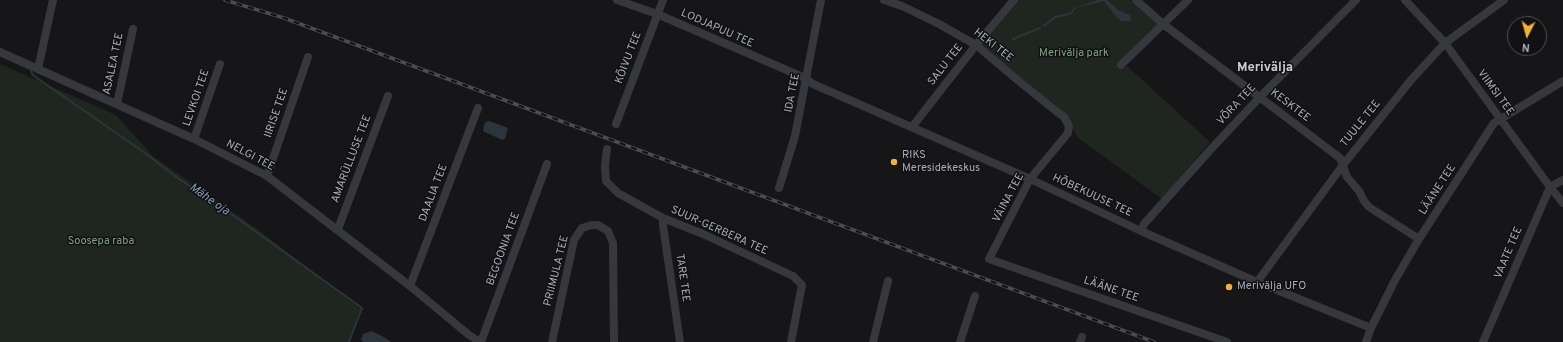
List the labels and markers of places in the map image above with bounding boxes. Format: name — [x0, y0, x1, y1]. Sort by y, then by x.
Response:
place label: RIKS Meresidekeskus — [902, 149, 980, 175]
marker: RIKS Meresidekeskus — [889, 157, 899, 167]
place label: Merivälja UFO — [1237, 280, 1306, 294]
marker: Merivälja UFO — [1224, 282, 1234, 292]

